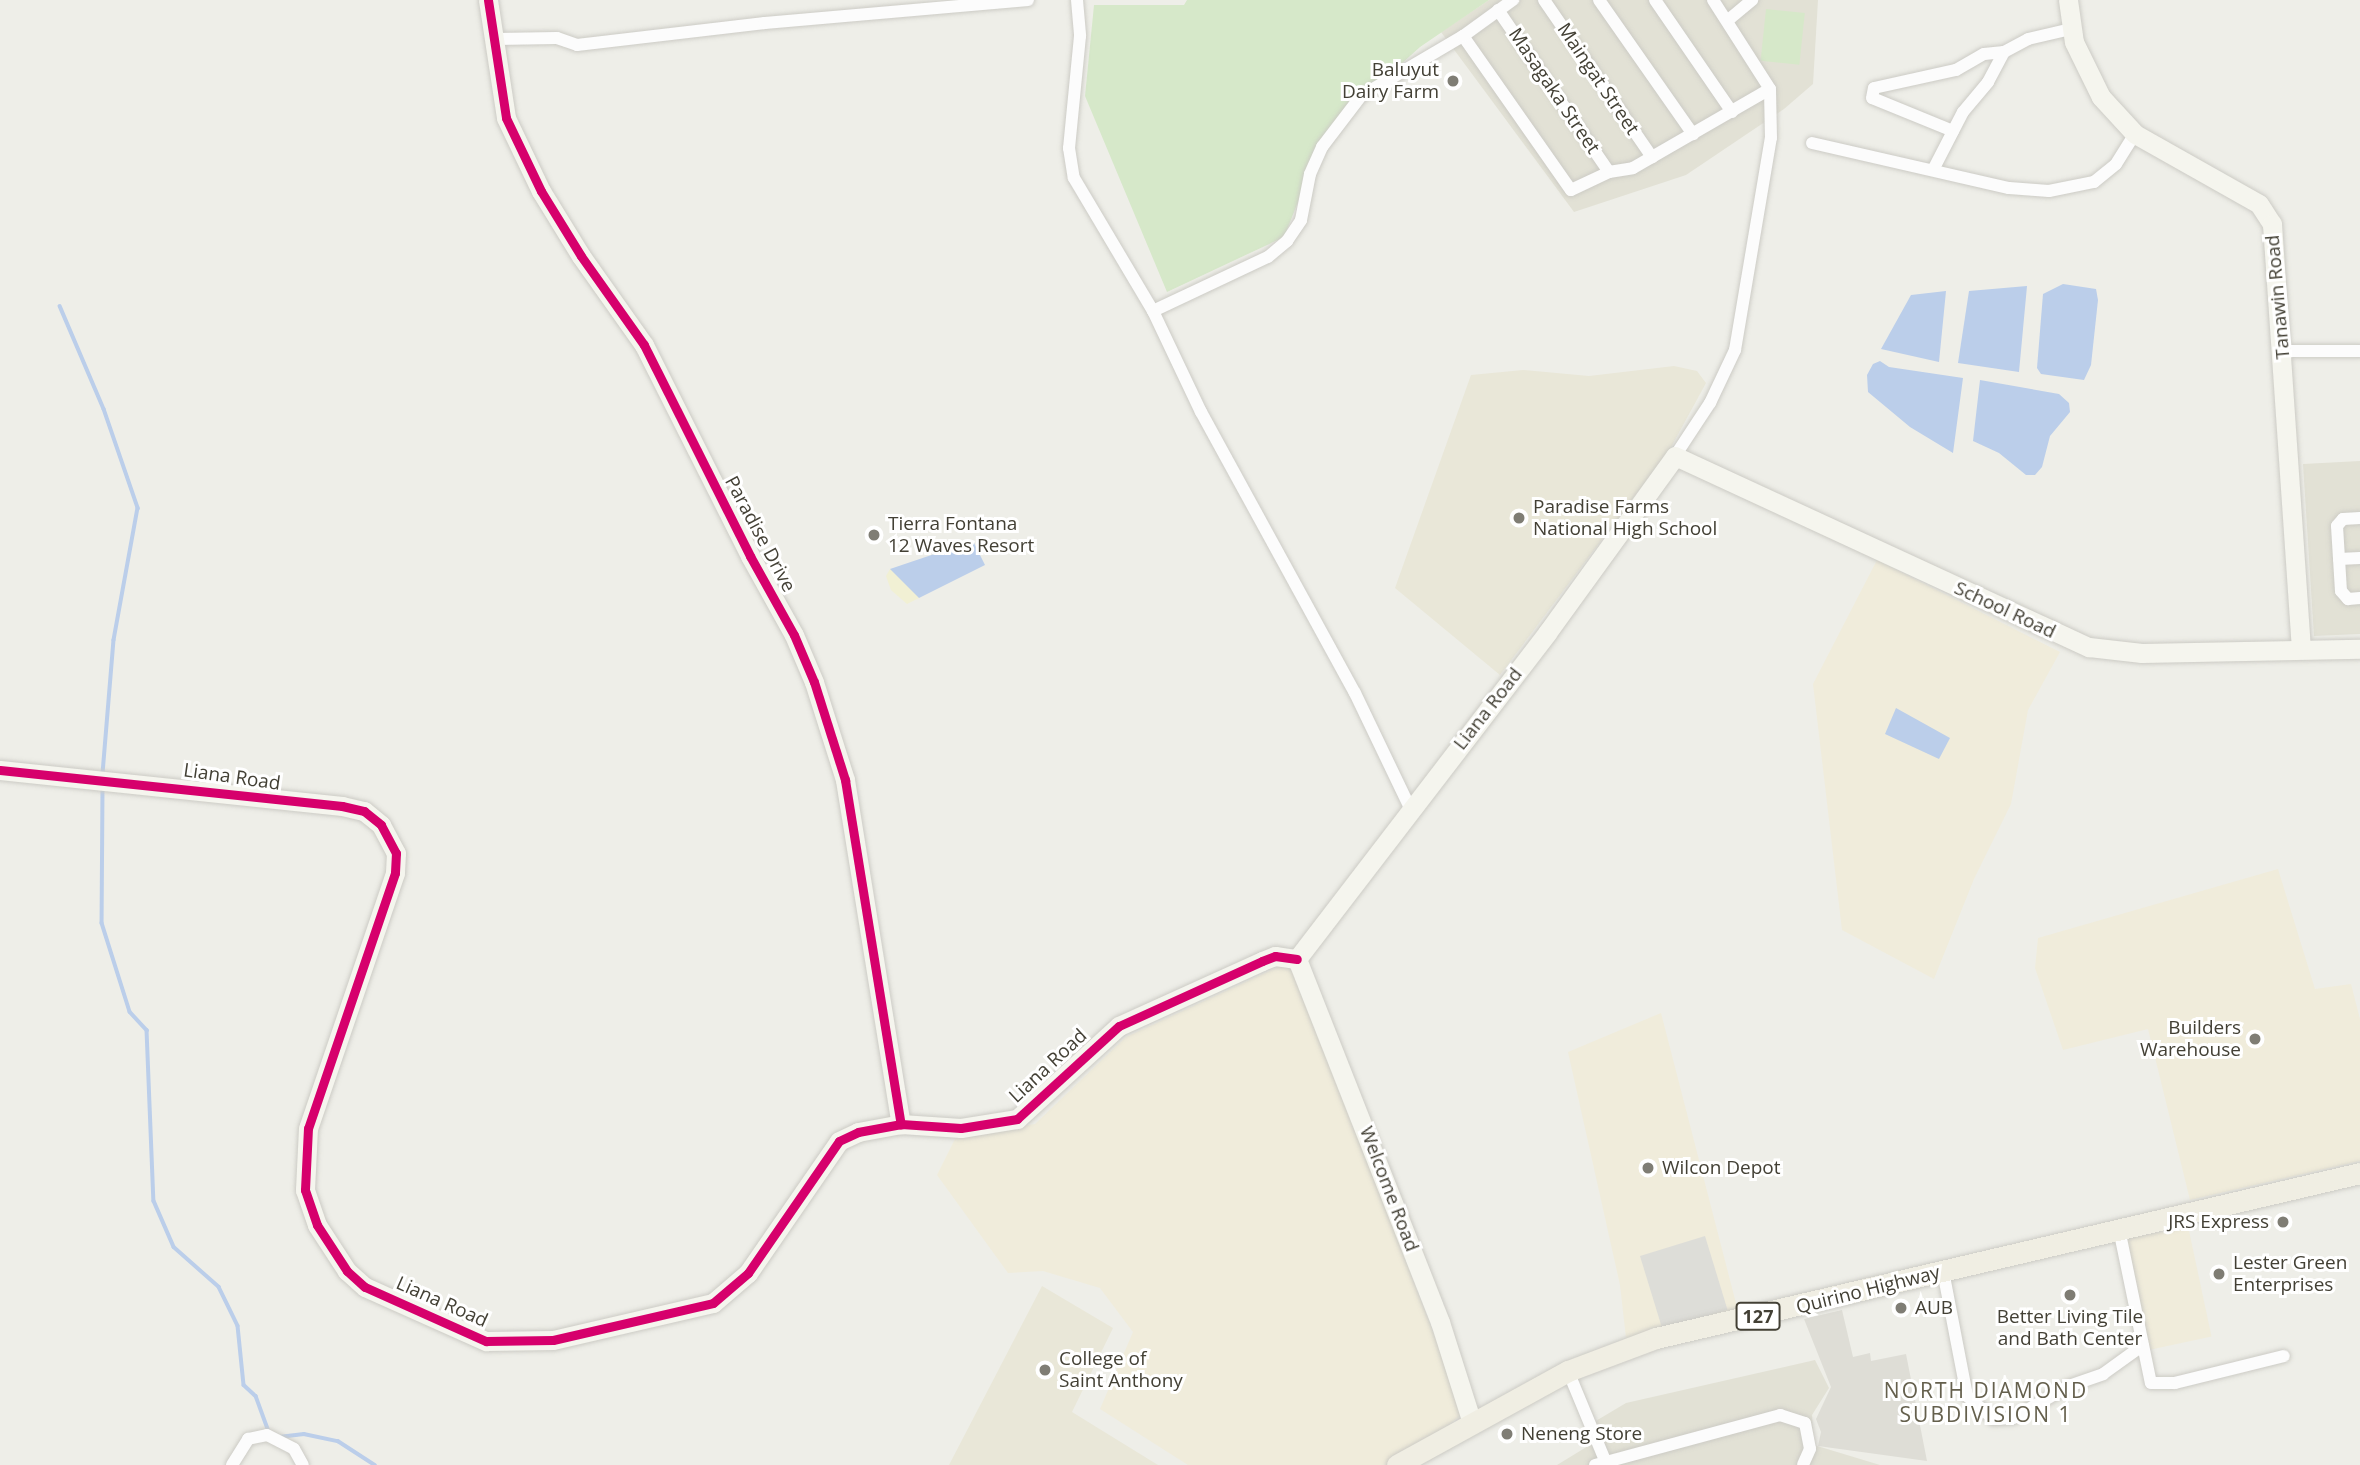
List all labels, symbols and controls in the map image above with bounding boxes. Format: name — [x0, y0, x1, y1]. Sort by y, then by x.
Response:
street label: Maingat Street — [1552, 19, 1644, 139]
street label: Masagaka Street — [1504, 24, 1604, 158]
place label: Baluyut Dairy Farm — [1342, 59, 1439, 103]
marker: Baluyut Dairy Farm — [1445, 73, 1461, 89]
street label: Tanawin Road — [2261, 234, 2295, 360]
street label: Paradise Drive — [720, 472, 800, 596]
place label: Paradise Farms National High School — [1533, 496, 1717, 540]
marker: Paradise Farms National High School — [1511, 510, 1527, 526]
place label: Tierra Fontana 12 Waves Resort — [888, 513, 1034, 557]
marker: Tierra Fontana 12 Waves Resort — [866, 527, 882, 543]
street label: School Road — [1951, 577, 2059, 643]
street label: Liana Road — [1449, 663, 1527, 755]
street label: Liana Road — [182, 759, 282, 795]
place label: Builders Warehouse — [2140, 1017, 2241, 1061]
street label: Liana Road — [1004, 1024, 1092, 1108]
marker: Builders Warehouse — [2247, 1031, 2263, 1047]
street label: Welcome Road — [1355, 1123, 1423, 1255]
place label: Wilcon Depot — [1662, 1157, 1781, 1179]
marker: Wilcon Depot — [1640, 1160, 1656, 1176]
place label: JRS Express — [2168, 1211, 2269, 1233]
marker: JRS Express — [2275, 1214, 2291, 1230]
place label: Lester Green Enterprises — [2233, 1252, 2347, 1296]
street label: Quirino Highway — [1794, 1261, 1942, 1319]
marker: Lester Green Enterprises — [2211, 1266, 2227, 1282]
street label: Liana Road — [393, 1272, 491, 1332]
marker: Better Living Tile and Bath Center — [2062, 1287, 2078, 1303]
place label: AUB — [1915, 1297, 1953, 1319]
marker: AUB — [1893, 1300, 1909, 1316]
road number: 127 — [1735, 1302, 1781, 1330]
place label: Better Living Tile and Bath Center — [1997, 1306, 2143, 1350]
place label: College of Saint Anthony — [1059, 1348, 1183, 1392]
marker: College of Saint Anthony — [1037, 1362, 1053, 1378]
district label: NORTH DIAMOND SUBDIVISION 1 — [1885, 1377, 2087, 1427]
place label: Neneng Store — [1521, 1423, 1642, 1445]
marker: Neneng Store — [1499, 1426, 1515, 1442]

